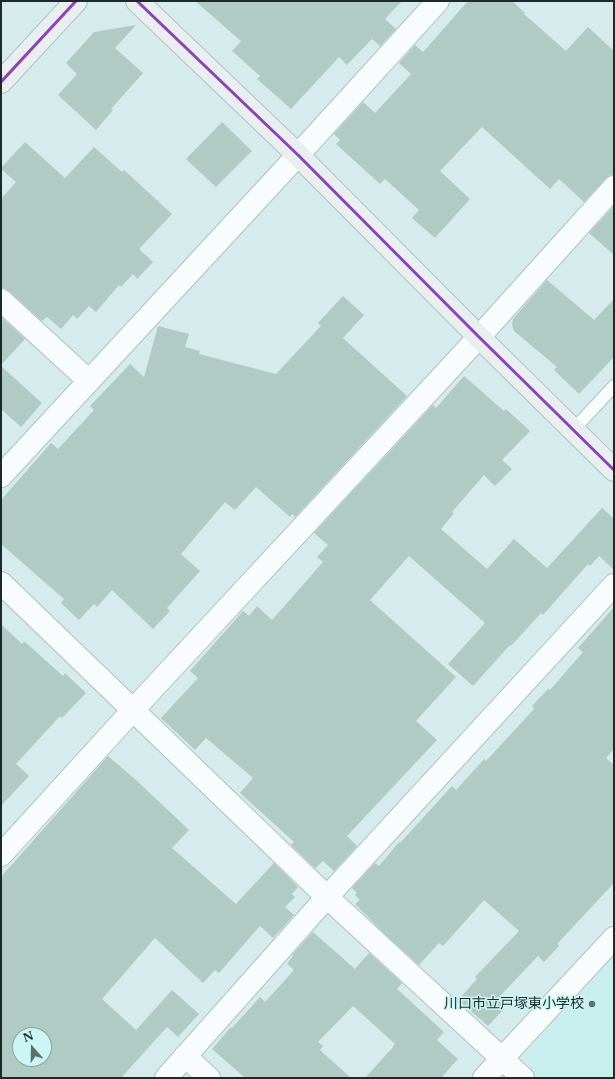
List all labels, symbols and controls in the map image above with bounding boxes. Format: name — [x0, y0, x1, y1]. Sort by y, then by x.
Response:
place label: 川口市立戸塚東小学校 — [444, 996, 584, 1012]
marker: 川口市立戸塚東小学校 — [587, 999, 597, 1009]
north arrow — [12, 1027, 52, 1067]
text: N — [21, 1028, 35, 1045]

